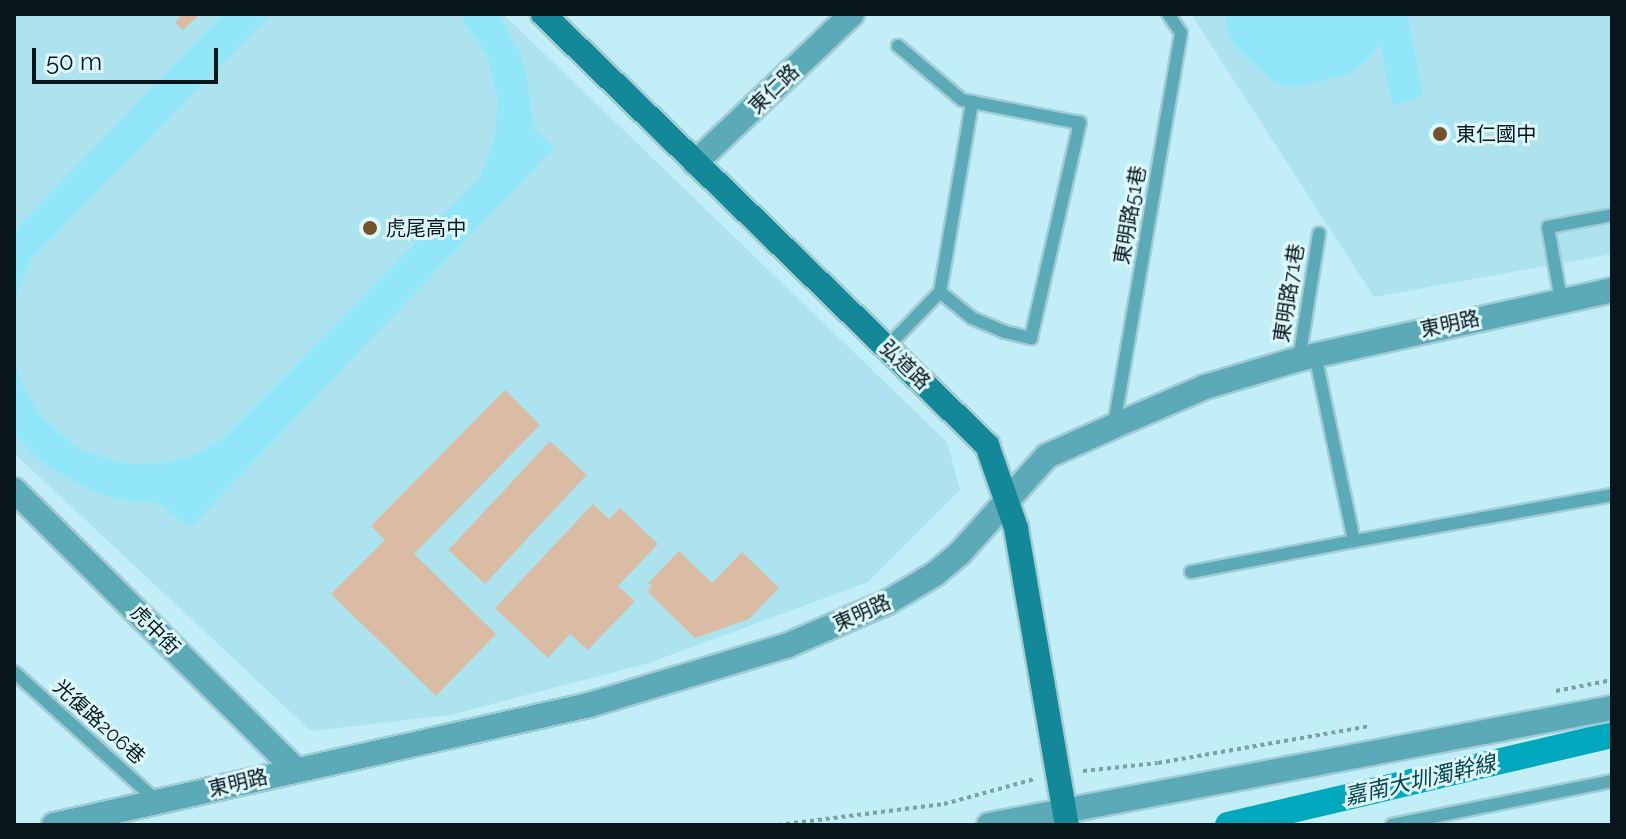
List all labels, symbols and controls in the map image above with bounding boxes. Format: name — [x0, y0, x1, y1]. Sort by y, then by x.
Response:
scale bar — [36, 32, 222, 82]
text: 50 m — [46, 47, 102, 76]
street label: 東仁路 — [744, 60, 804, 118]
place label: 東仁國中 — [1456, 122, 1536, 146]
marker: 東仁國中 — [1431, 125, 1449, 143]
street label: 東明路51巷 — [1110, 164, 1150, 266]
place label: 虎尾高中 — [386, 216, 466, 240]
marker: 虎尾高中 — [361, 219, 379, 237]
street label: 東明路71巷 — [1269, 242, 1309, 344]
street label: 東明路 — [1418, 306, 1482, 342]
street label: 弘道路 — [875, 336, 935, 394]
street label: 東明路 — [830, 590, 894, 636]
street label: 虎中街 — [125, 600, 185, 660]
street label: 光復路206巷 — [48, 675, 150, 769]
water label: 嘉南大圳濁幹線 — [1342, 750, 1498, 810]
street label: 東明路 — [206, 765, 270, 801]

